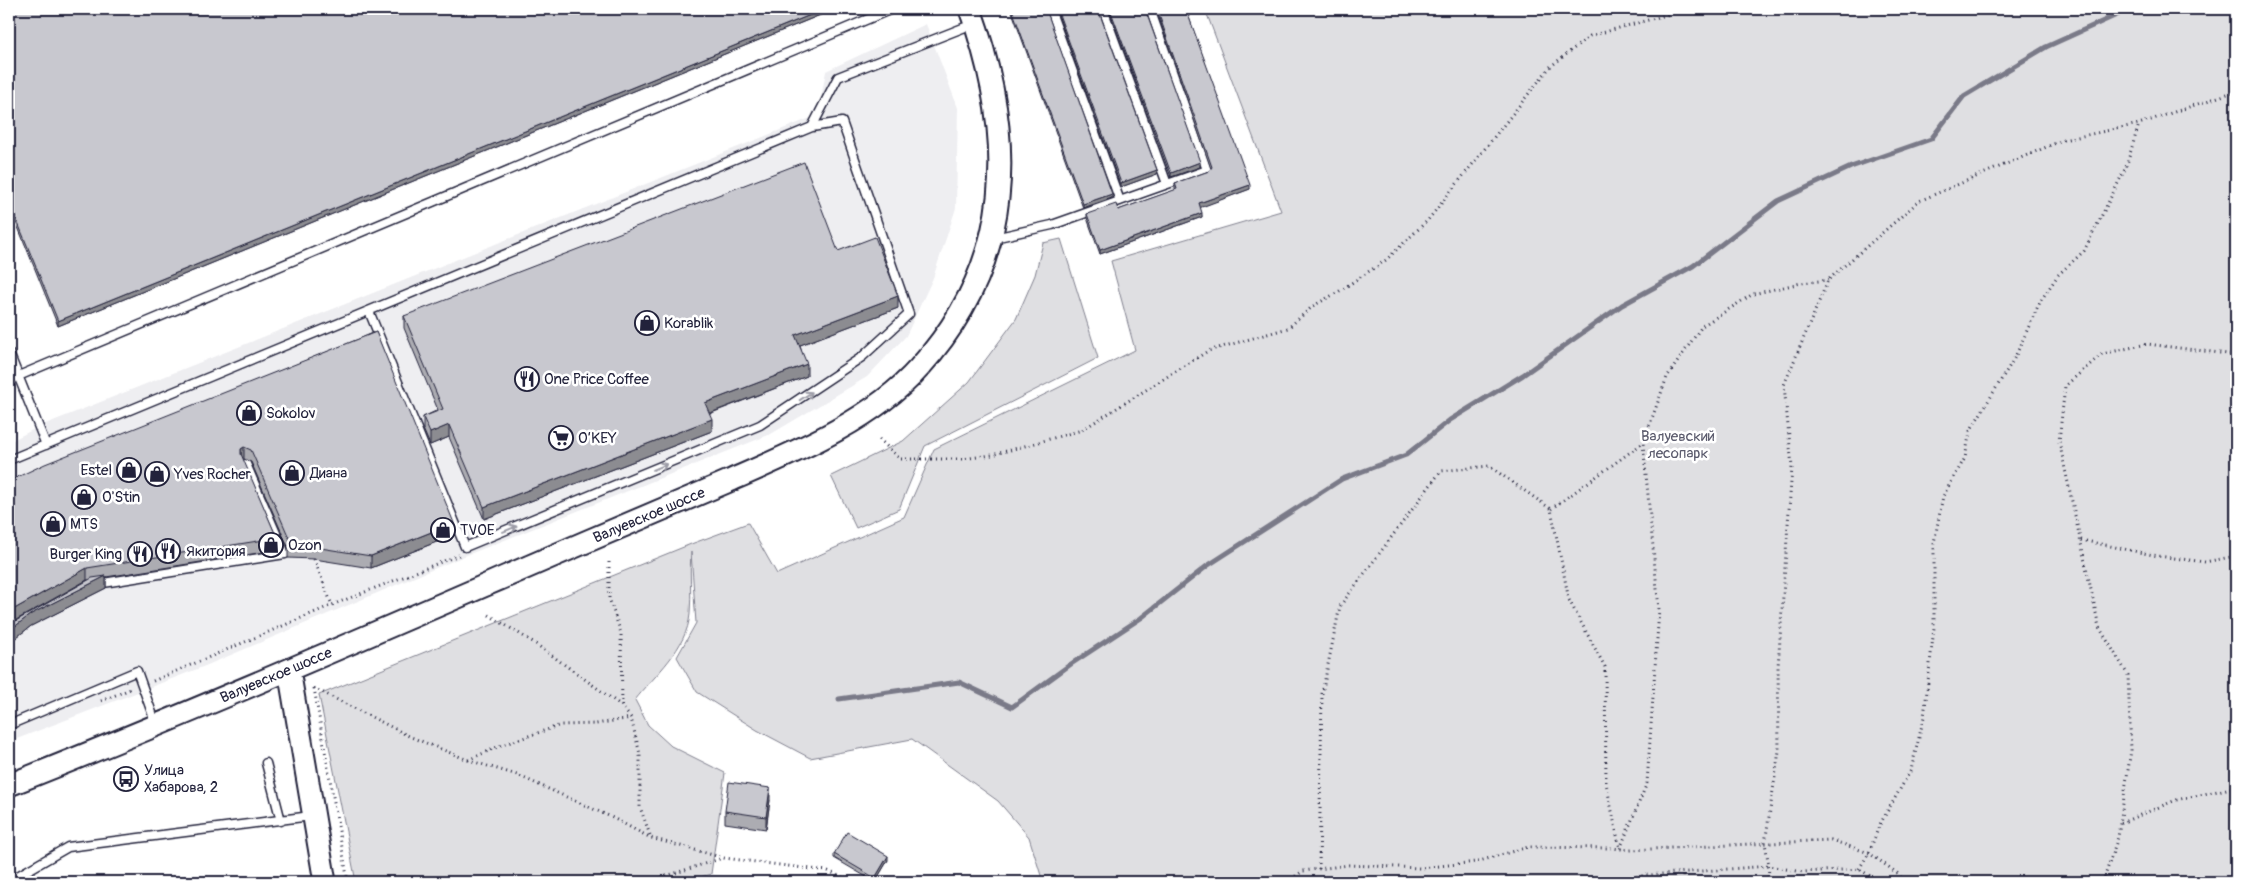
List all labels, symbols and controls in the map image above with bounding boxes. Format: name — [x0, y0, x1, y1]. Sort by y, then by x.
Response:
shop icon: Korablik — [634, 310, 660, 336]
place label: Korablik — [664, 314, 714, 333]
restaurant icon: One Price Coffee — [514, 366, 540, 392]
place label: One Price Coffee — [544, 370, 649, 389]
one-way arrow — [799, 391, 813, 402]
shop icon: Sokolov — [236, 400, 262, 426]
place label: Sokolov — [266, 404, 316, 423]
supermarket icon: O’KEY — [548, 425, 574, 451]
park label: Валуевский лесопарк — [1641, 427, 1715, 463]
place label: O’KEY — [578, 429, 617, 448]
shop icon: Estel — [116, 457, 142, 483]
shop icon: Диана — [279, 460, 305, 486]
place label: Estel — [80, 461, 112, 480]
shop icon: Yves Rocher — [144, 461, 170, 487]
one-way arrow — [652, 462, 667, 472]
place label: Диана — [309, 464, 347, 483]
place label: Yves Rocher — [173, 465, 252, 484]
street label: Валуевское шоссе — [590, 483, 709, 548]
shop icon: O'Stin — [71, 484, 97, 510]
place label: O'Stin — [102, 488, 140, 507]
shop icon: MTS — [40, 511, 66, 537]
place label: MTS — [70, 515, 98, 534]
shop icon: TVOE — [430, 517, 456, 543]
place label: TVOE — [460, 521, 495, 540]
one-way arrow — [502, 523, 517, 533]
shop icon: Ozon — [258, 532, 284, 558]
place label: Ozon — [288, 536, 322, 555]
restaurant icon: Якитория — [155, 538, 181, 564]
restaurant icon: Burger King — [127, 541, 153, 567]
place label: Якитория — [186, 542, 245, 561]
place label: Burger King — [49, 545, 122, 564]
street label: Валуевское шоссе — [217, 643, 336, 708]
place label: Улица Хабарова, 2 — [144, 761, 218, 797]
bus stop icon: Улица Хабарова, 2 — [113, 766, 139, 792]

